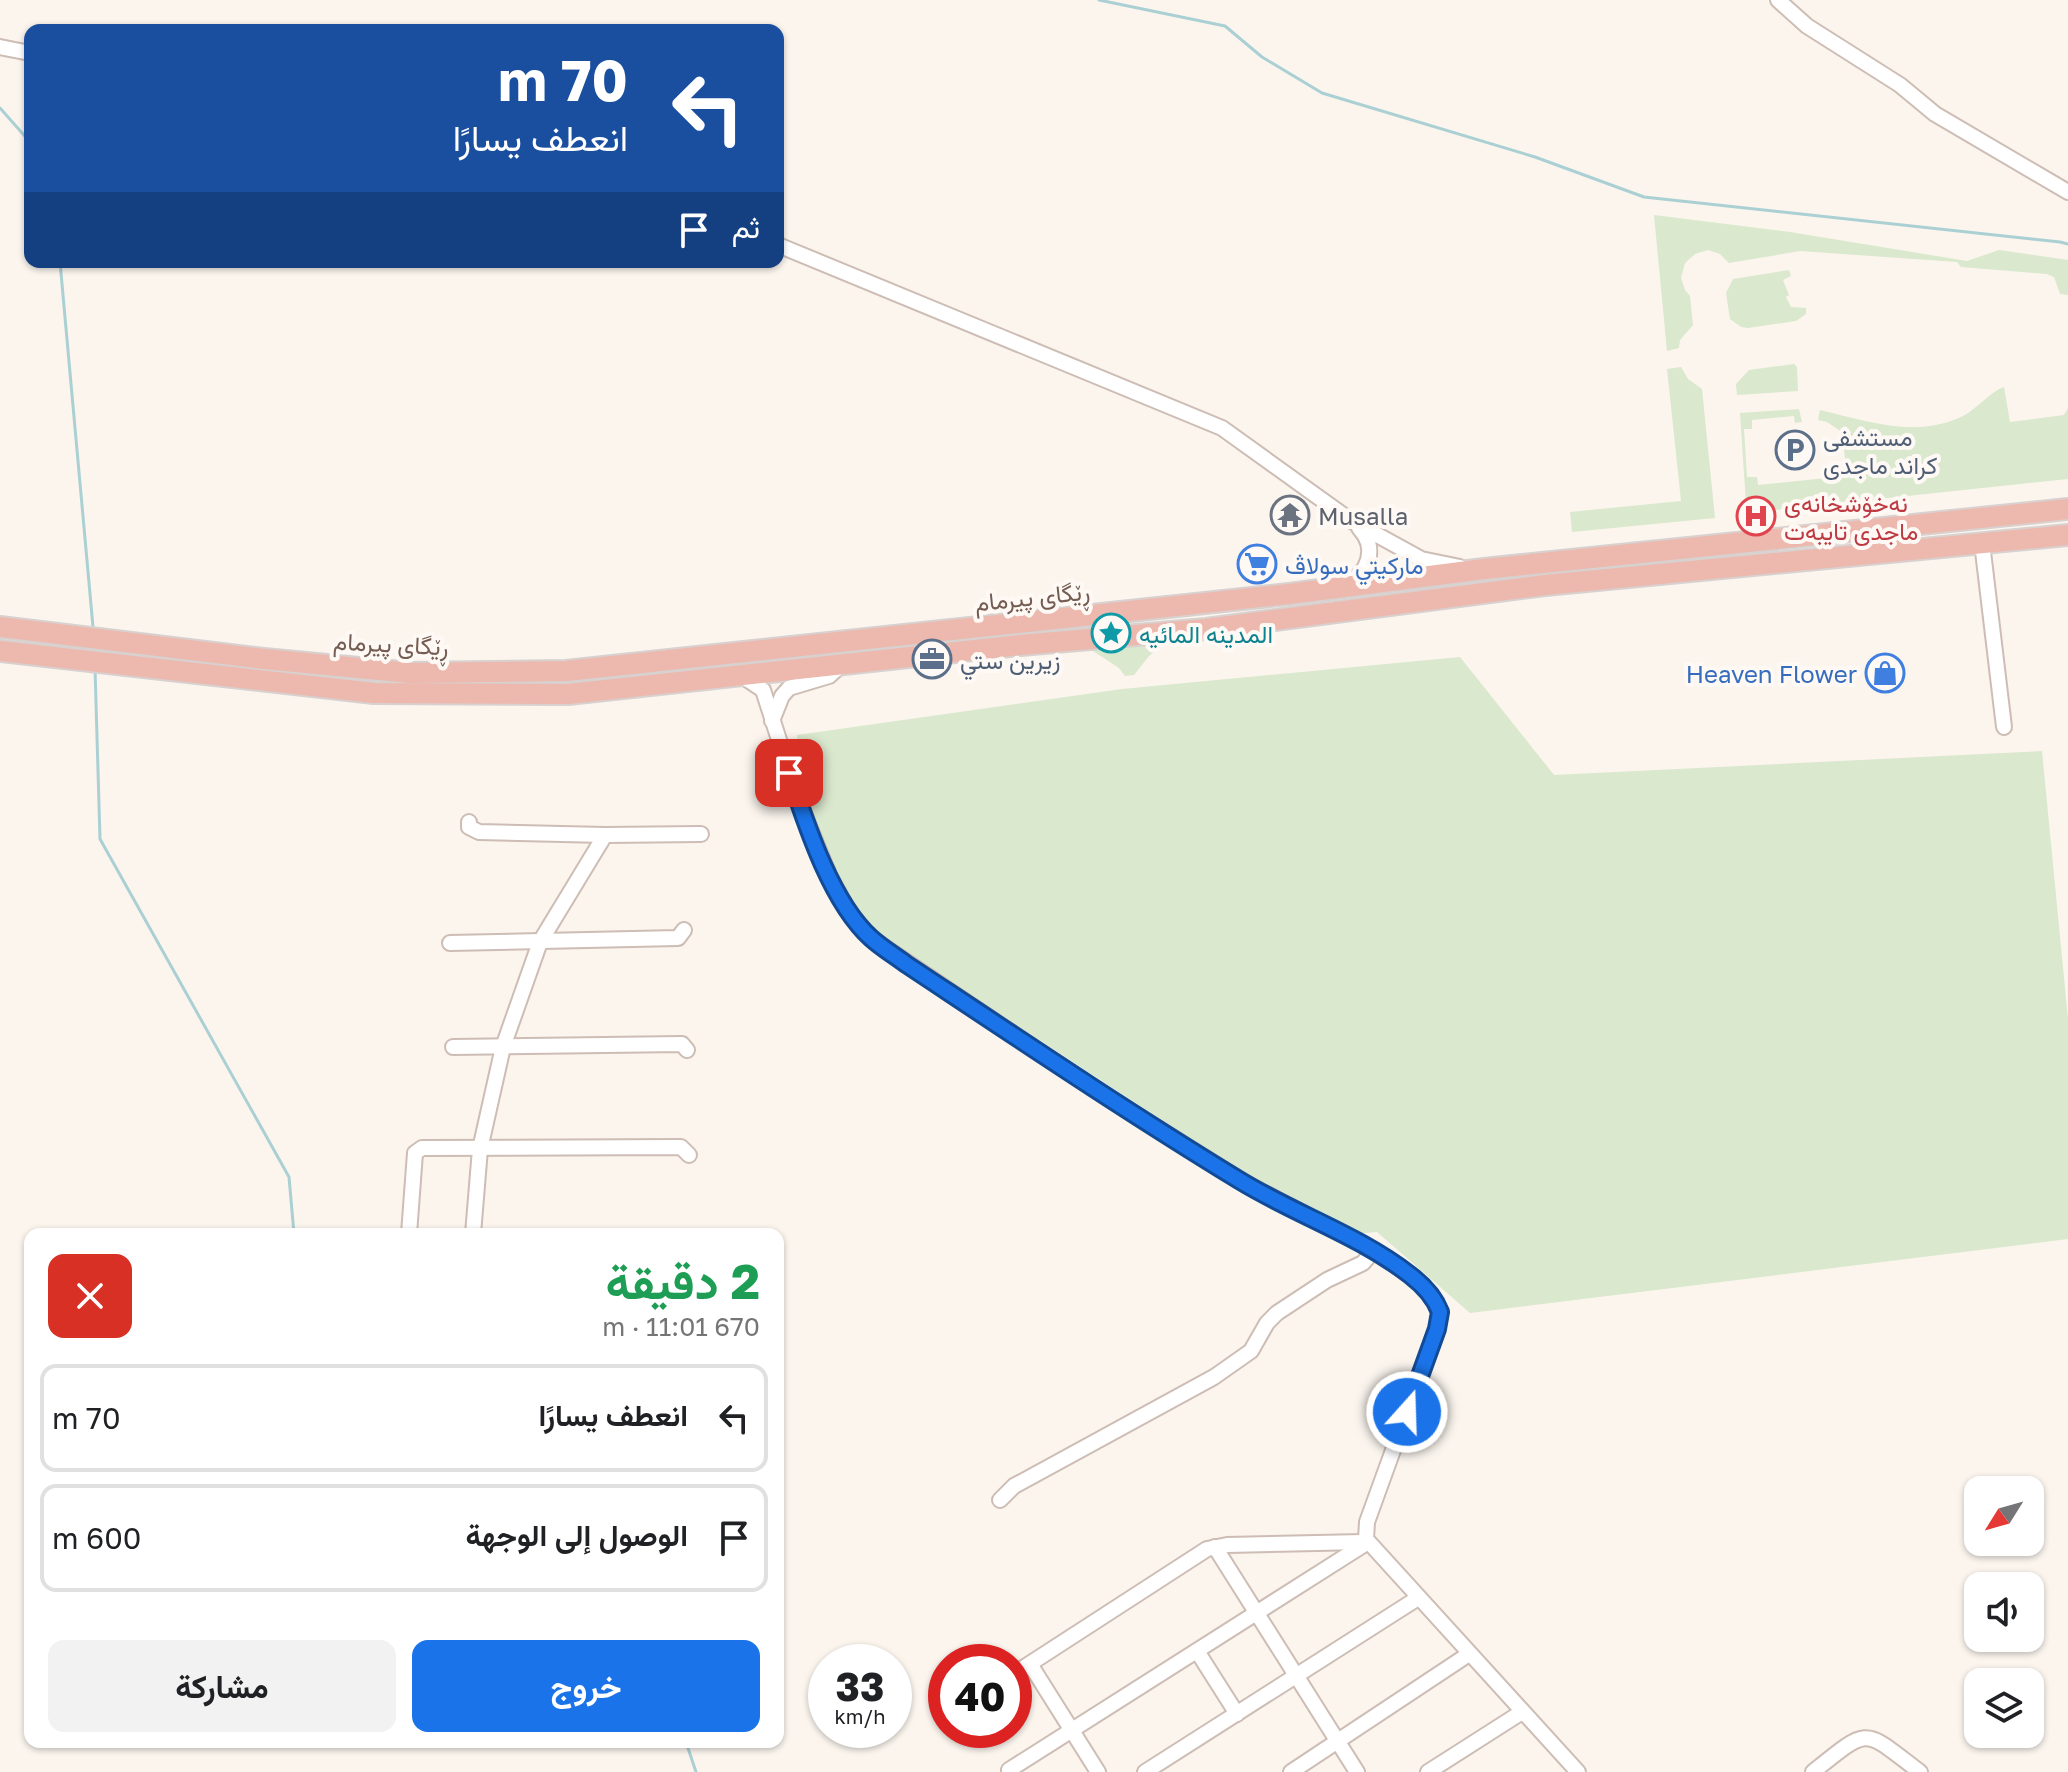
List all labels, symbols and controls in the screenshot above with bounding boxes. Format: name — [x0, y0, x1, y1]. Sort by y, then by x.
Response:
text: 70 m — [498, 46, 628, 113]
icon: left — [656, 56, 760, 160]
text: انعطف يسارًا — [453, 116, 628, 159]
icon: arrive — [672, 208, 716, 252]
text: ثم — [732, 209, 760, 245]
place label: مستشفی کراند ماجدی — [1823, 422, 1937, 481]
parking icon: مستشفی کراند ماجدی — [1774, 429, 1816, 471]
place label: نەخۆشخانەی ماجدی تایبەت — [1784, 488, 1918, 546]
temple icon: Musalla — [1269, 494, 1311, 536]
hospital icon: نەخۆشخانەی ماجدی تایبەت — [1735, 495, 1777, 537]
place label: Musalla — [1318, 501, 1408, 530]
supermarket icon: ماركيتي سولاڤ — [1236, 543, 1278, 585]
place label: ماركيتي سولاڤ — [1285, 550, 1424, 585]
street label: ڕێگای پیرمام — [973, 576, 1092, 622]
place icon: المدينه المائيه — [1090, 612, 1132, 654]
place label: المدينه المائيه — [1139, 619, 1273, 649]
street label: ڕێگای پیرمام — [332, 625, 450, 667]
office icon: زيرين ستي — [911, 638, 953, 680]
place label: زيرين ستي — [960, 645, 1061, 680]
shop icon: Heaven Flower — [1864, 652, 1906, 694]
place label: Heaven Flower — [1686, 659, 1857, 688]
pin — [755, 739, 823, 807]
icon: arrive — [767, 751, 811, 795]
text: 2 دقيقة — [606, 1252, 760, 1310]
button: close — [48, 1254, 132, 1338]
text: 670 m · 11:01 — [602, 1311, 760, 1342]
position arrow — [1365, 1370, 1449, 1454]
icon: left — [712, 1396, 756, 1440]
text: انعطف يسارًا — [539, 1397, 688, 1433]
text: 70 m — [52, 1400, 121, 1436]
north arrow — [1964, 1476, 2044, 1556]
map controls — [1964, 1476, 2044, 1748]
icon: arrive — [712, 1516, 756, 1560]
text: الوصول إلى الوجهة — [466, 1517, 688, 1553]
text: 600 m — [52, 1520, 141, 1556]
button: sound — [1964, 1572, 2044, 1652]
button: مشاركة — [48, 1640, 396, 1732]
button: خروج — [412, 1640, 760, 1732]
speed limit sign: 40 — [928, 1644, 1032, 1748]
text: 33 — [836, 1662, 884, 1710]
button: layers — [1964, 1668, 2044, 1748]
text: km/h — [835, 1704, 885, 1728]

